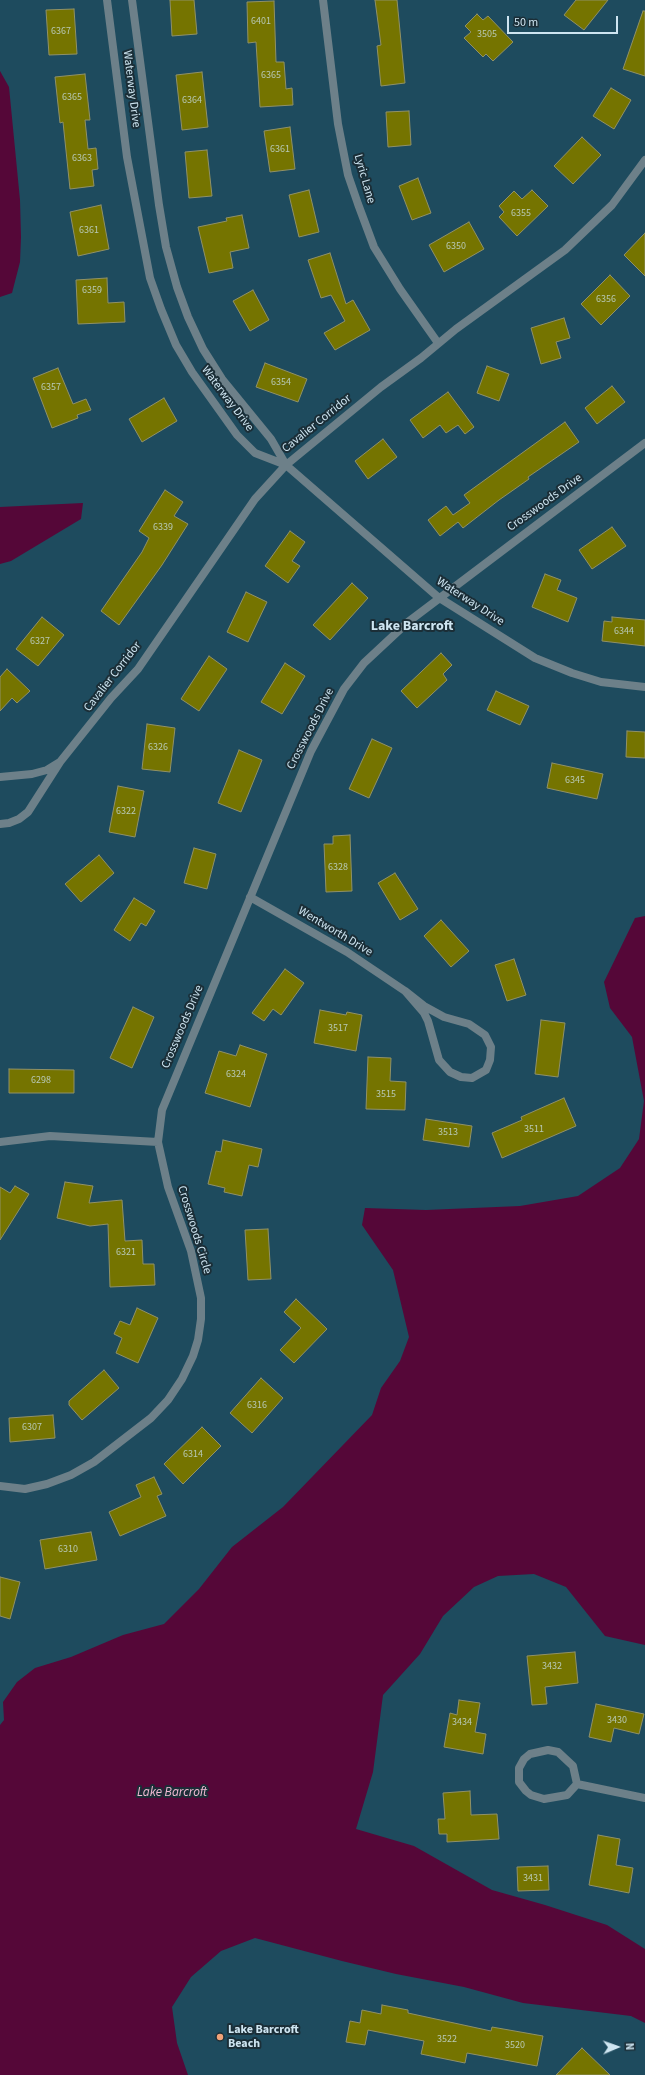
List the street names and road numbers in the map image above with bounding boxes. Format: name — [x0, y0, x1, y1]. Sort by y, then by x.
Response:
street label: Waterway Drive — [119, 49, 143, 129]
street label: Lyric Lane — [350, 153, 378, 205]
street label: Waterway Drive — [198, 364, 256, 434]
street label: Cavalier Corridor — [280, 392, 354, 456]
street label: Crosswoods Drive — [505, 471, 585, 535]
street label: Waterway Drive — [433, 575, 507, 629]
street label: Cavalier Corridor — [81, 639, 145, 715]
street label: Crosswoods Drive — [284, 686, 338, 772]
street label: Wentworth Drive — [295, 904, 375, 960]
street label: Crosswoods Drive — [159, 983, 207, 1071]
street label: Crosswoods Circle — [174, 1184, 214, 1276]

